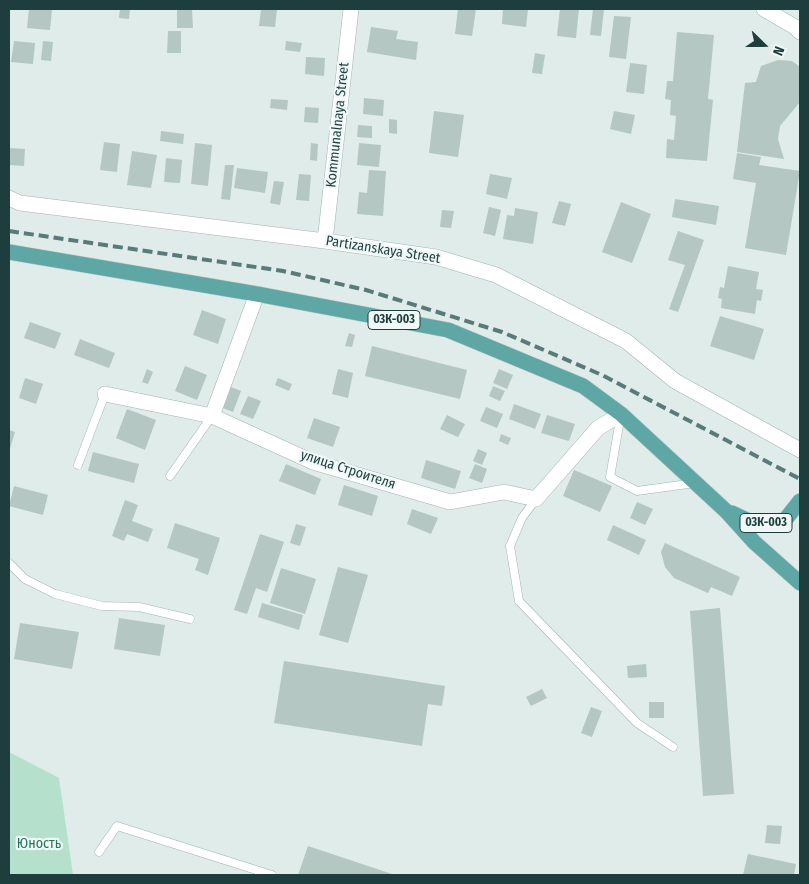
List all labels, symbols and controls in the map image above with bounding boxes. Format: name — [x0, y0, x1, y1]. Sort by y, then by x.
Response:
north arrow — [739, 20, 789, 70]
text: N — [769, 44, 788, 58]
street label: Kommunalnaya Street — [323, 62, 353, 188]
street label: Partizanskaya Street — [325, 233, 441, 267]
road number: 03К-003 — [368, 310, 420, 330]
street label: улица Строителя — [298, 447, 398, 493]
road number: 03К-003 — [740, 514, 792, 532]
park label: Юность — [17, 836, 61, 852]

